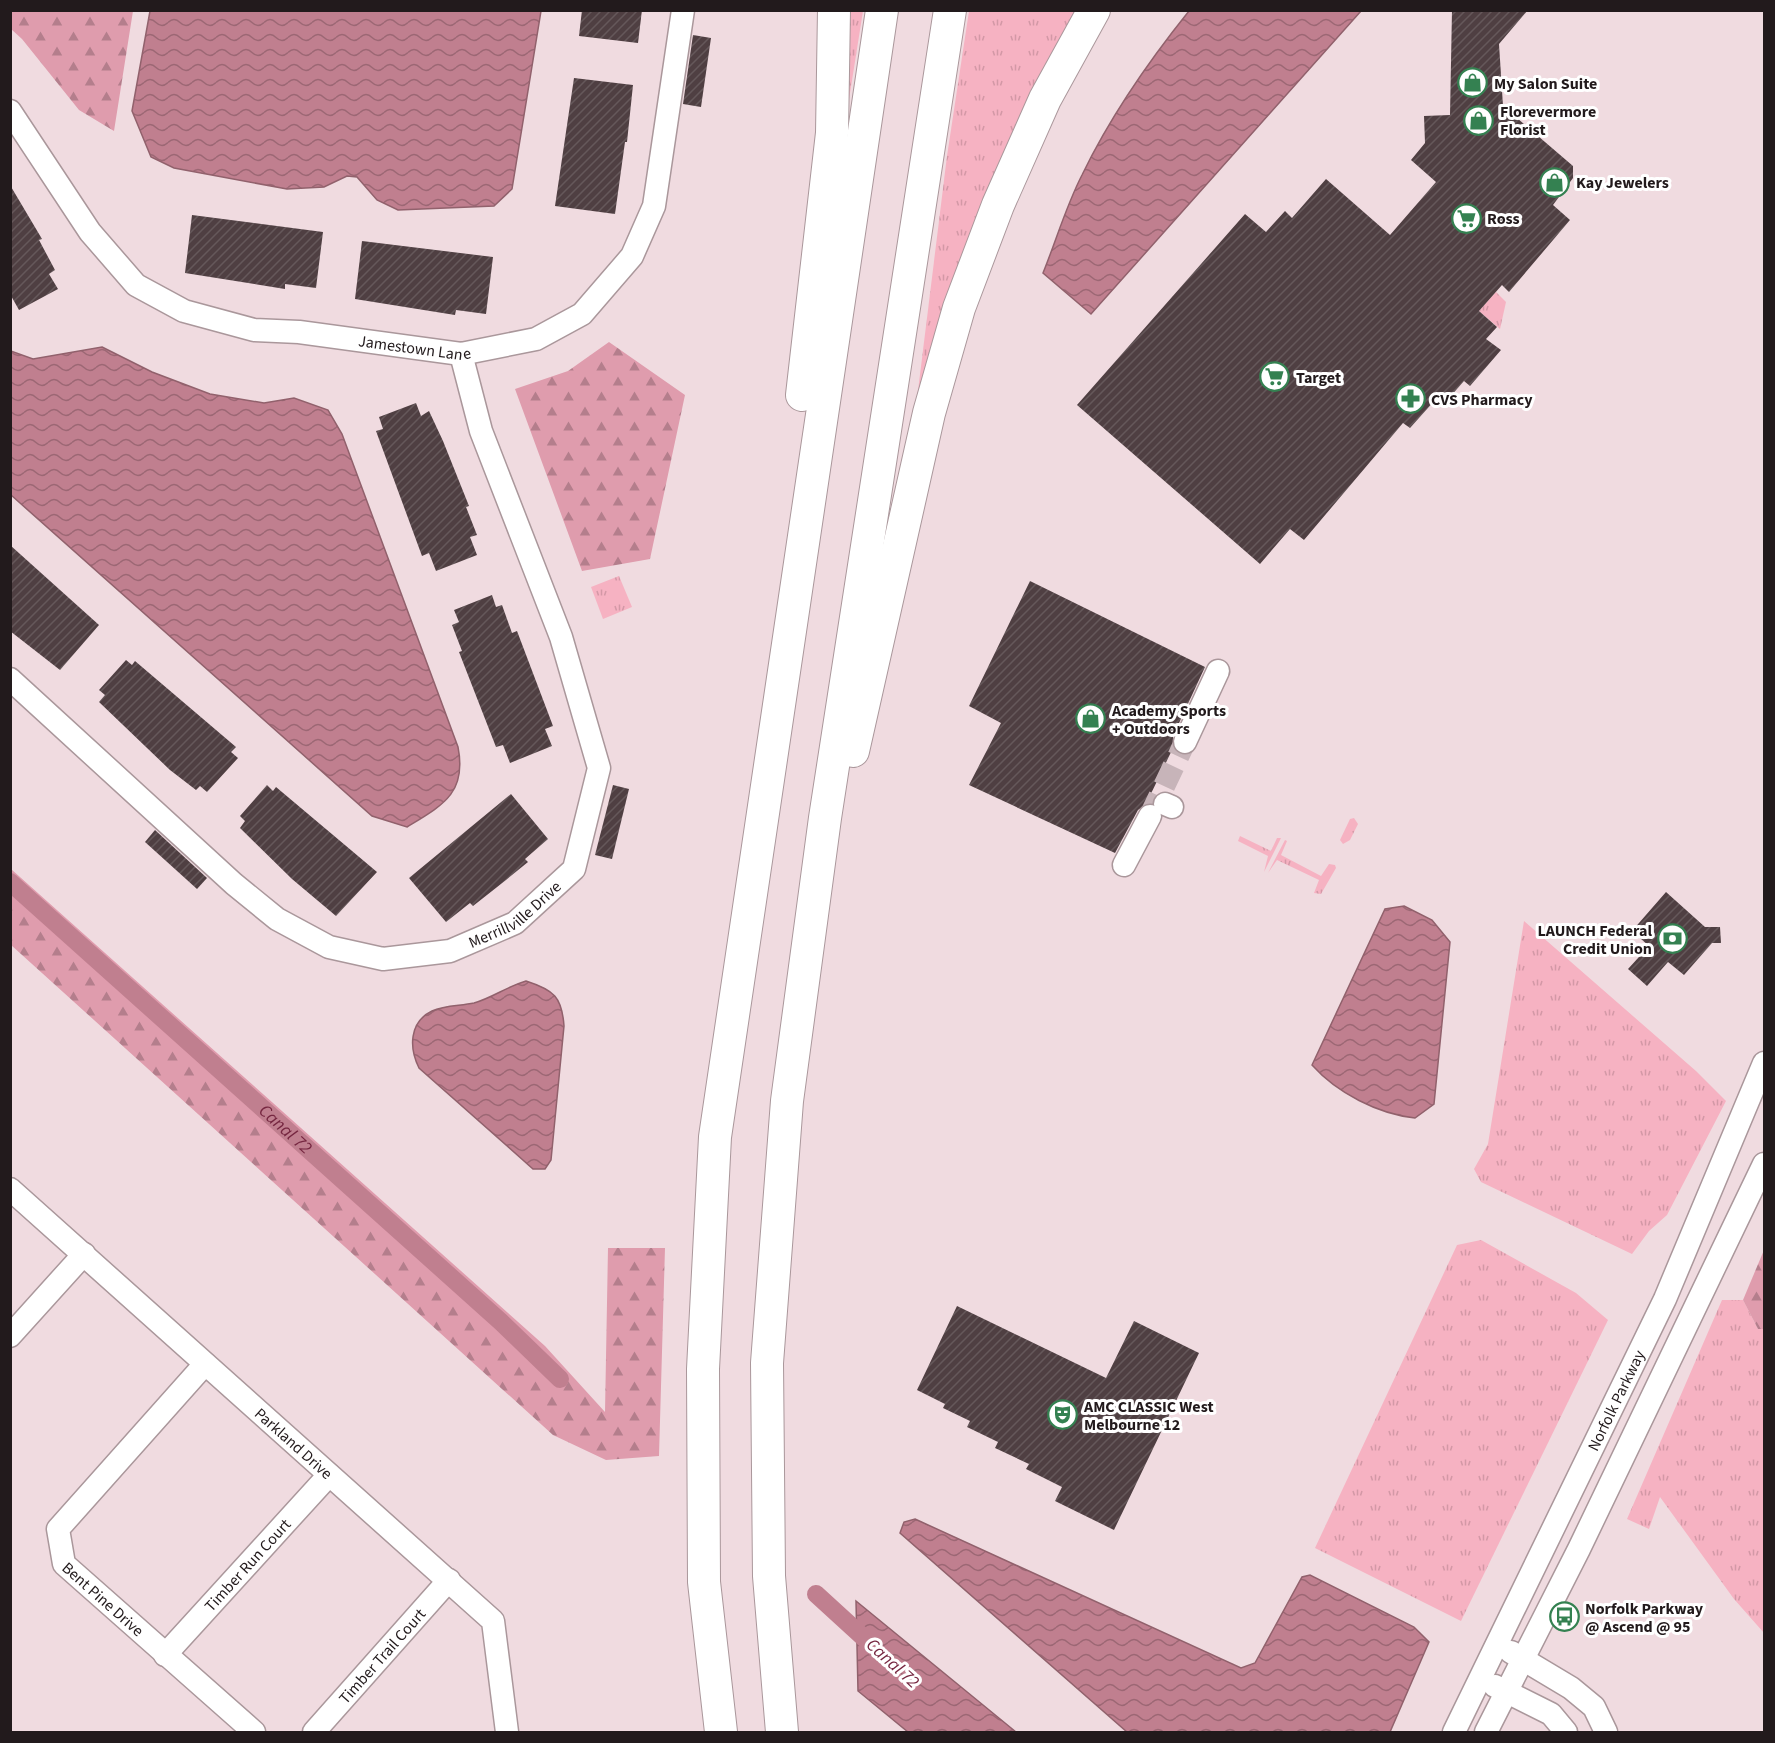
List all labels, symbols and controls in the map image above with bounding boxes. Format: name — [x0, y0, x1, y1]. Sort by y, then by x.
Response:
shop icon: My Salon Suite — [1457, 67, 1489, 99]
place label: My Salon Suite — [1494, 73, 1597, 95]
place label: Florevermore Florist — [1500, 101, 1596, 141]
shop icon: Florevermore Florist — [1463, 104, 1495, 136]
shop icon: Kay Jewelers — [1539, 166, 1571, 198]
place label: Kay Jewelers — [1576, 172, 1669, 194]
supermarket icon: Ross — [1450, 202, 1482, 234]
place label: Ross — [1487, 208, 1520, 230]
street label: Jamestown Lane — [357, 330, 473, 366]
supermarket icon: Target — [1259, 361, 1291, 393]
place label: Target — [1296, 367, 1341, 389]
pharmacy icon: CVS Pharmacy — [1394, 383, 1426, 415]
place label: CVS Pharmacy — [1431, 389, 1533, 411]
place label: Academy Sports + Outdoors — [1111, 700, 1226, 740]
shop icon: Academy Sports + Outdoors — [1075, 703, 1107, 735]
street label: Merrillville Drive — [465, 876, 566, 954]
place label: LAUNCH Federal Credit Union — [1537, 920, 1652, 960]
bank icon: LAUNCH Federal Credit Union — [1657, 923, 1689, 955]
water label: Canal 72 — [253, 1099, 318, 1160]
street label: Norfolk Parkway — [1583, 1346, 1651, 1455]
place label: AMC CLASSIC West Melbourne 12 — [1083, 1396, 1214, 1436]
theatre icon: AMC CLASSIC West Melbourne 12 — [1047, 1399, 1079, 1431]
street label: Parkland Drive — [250, 1403, 337, 1485]
street label: Timber Run Court — [200, 1514, 296, 1617]
street label: Bent Pine Drive — [57, 1557, 148, 1642]
place label: Norfolk Parkway @ Ascend @ 95 — [1585, 1598, 1704, 1638]
bus stop icon: Norfolk Parkway @ Ascend @ 95 — [1548, 1601, 1580, 1633]
street label: Timber Trail Court — [334, 1603, 431, 1709]
water label: Canal 72 — [861, 1633, 925, 1694]

